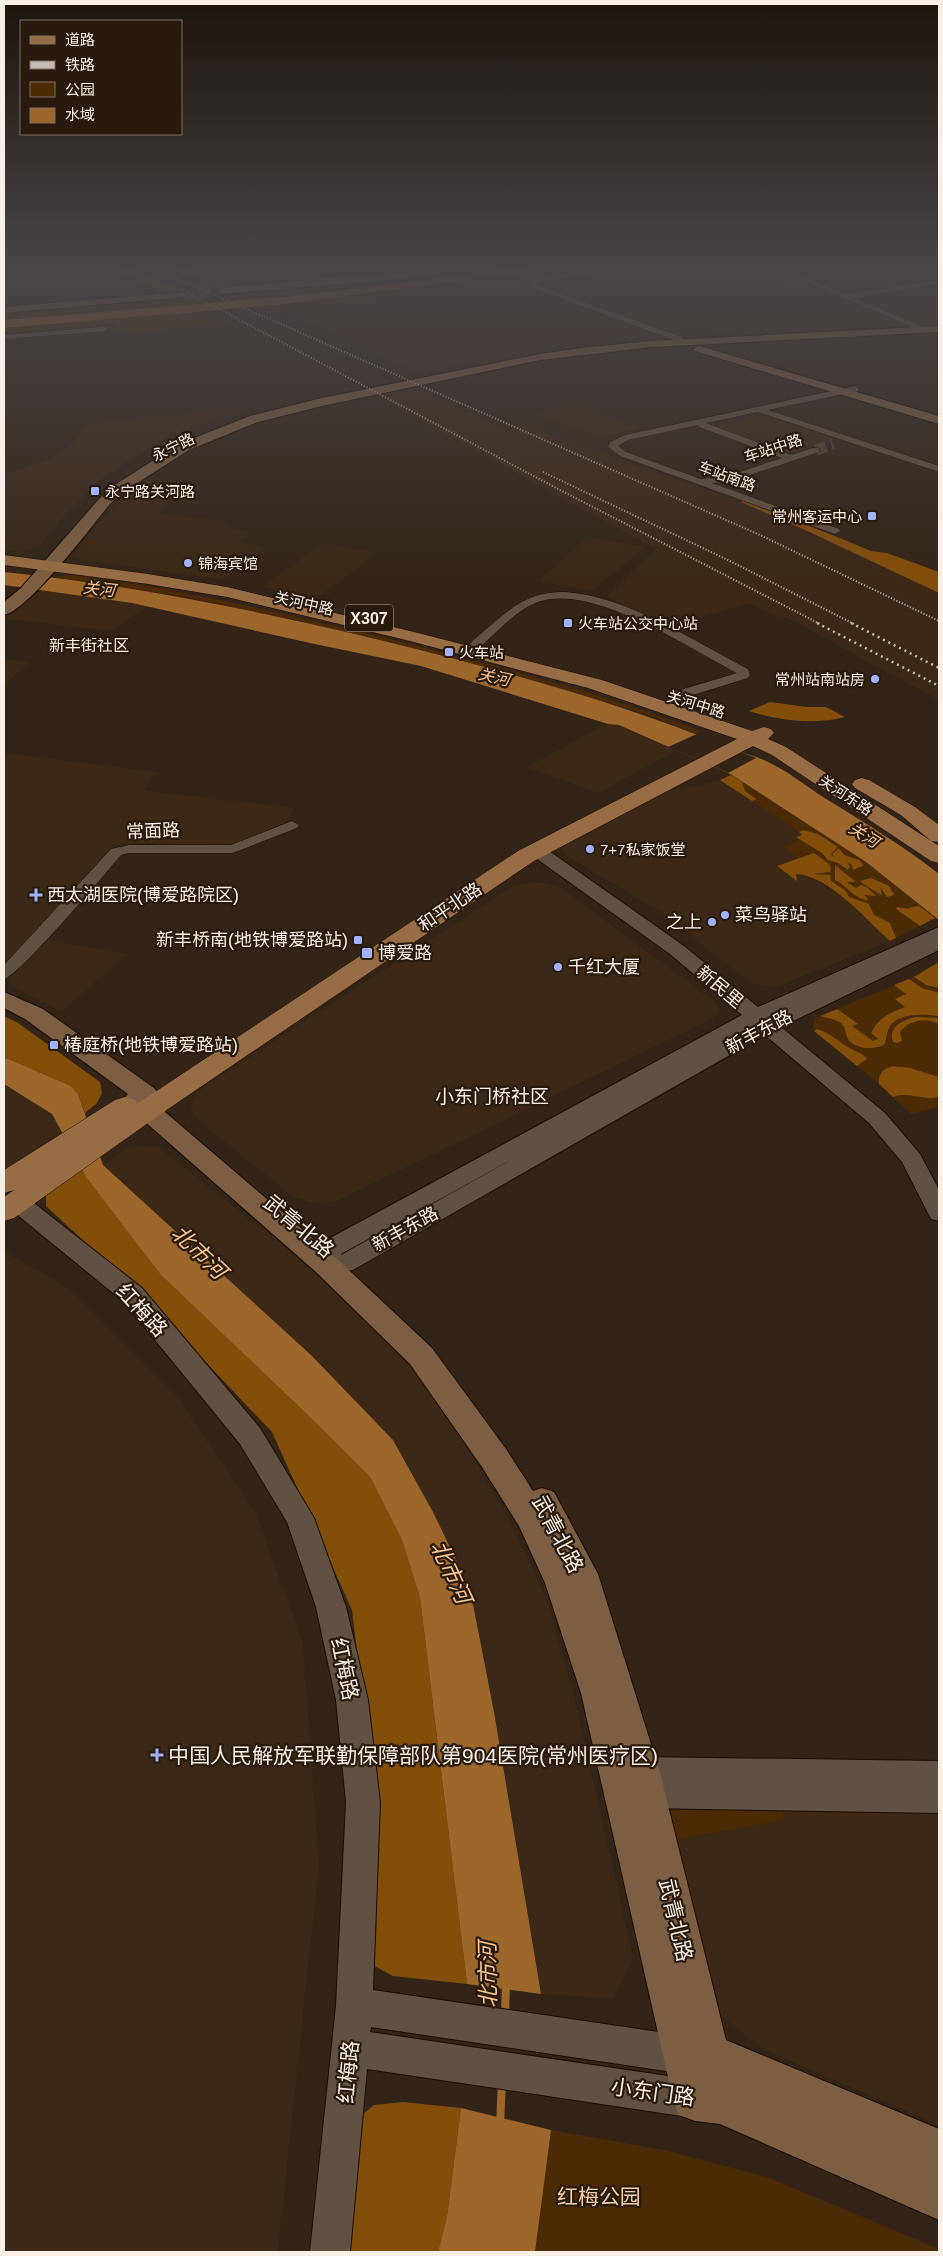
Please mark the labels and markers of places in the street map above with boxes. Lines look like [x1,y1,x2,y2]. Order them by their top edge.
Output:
place label: 永宁路关河路 [105,483,195,500]
marker: 永宁路关河路 [89,485,101,497]
place label: 常州客运中心 [772,508,862,525]
marker: 常州客运中心 [866,510,878,522]
place label: 锦海宾馆 [198,555,258,572]
marker: 锦海宾馆 [182,557,194,569]
place label: 火车站公交中心站 [578,615,698,632]
marker: 火车站公交中心站 [562,617,574,629]
place label: 火车站 [459,644,504,661]
marker: 火车站 [443,646,455,658]
place label: 常州站南站房 [775,671,865,688]
marker: 常州站南站房 [869,673,881,685]
place label: 7+7私家饭堂 [600,841,685,858]
marker: 7+7私家饭堂 [584,843,596,855]
place label: 西太湖医院(博爱路院区) [47,885,239,905]
marker: 西太湖医院(博爱路院区) [29,888,43,902]
place label: 菜鸟驿站 [735,905,807,925]
marker: 菜鸟驿站 [719,909,731,921]
place label: 之上 [666,912,702,932]
marker: 之上 [706,916,718,928]
place label: 新丰桥南(地铁博爱路站) [156,930,348,950]
marker: 新丰桥南(地铁博爱路站) [352,934,364,946]
place label: 博爱路 [378,943,432,963]
marker: 博爱路 [360,946,374,960]
place label: 千红大厦 [568,957,640,977]
marker: 千红大厦 [552,961,564,973]
place label: 椿庭桥(地铁博爱路站) [64,1035,238,1055]
marker: 椿庭桥(地铁博爱路站) [48,1039,60,1051]
place label: 中国人民解放军联勤保障部队第904医院(常州医疗区) [168,1744,658,1767]
marker: 中国人民解放军联勤保障部队第904医院(常州医疗区) [150,1748,164,1762]

